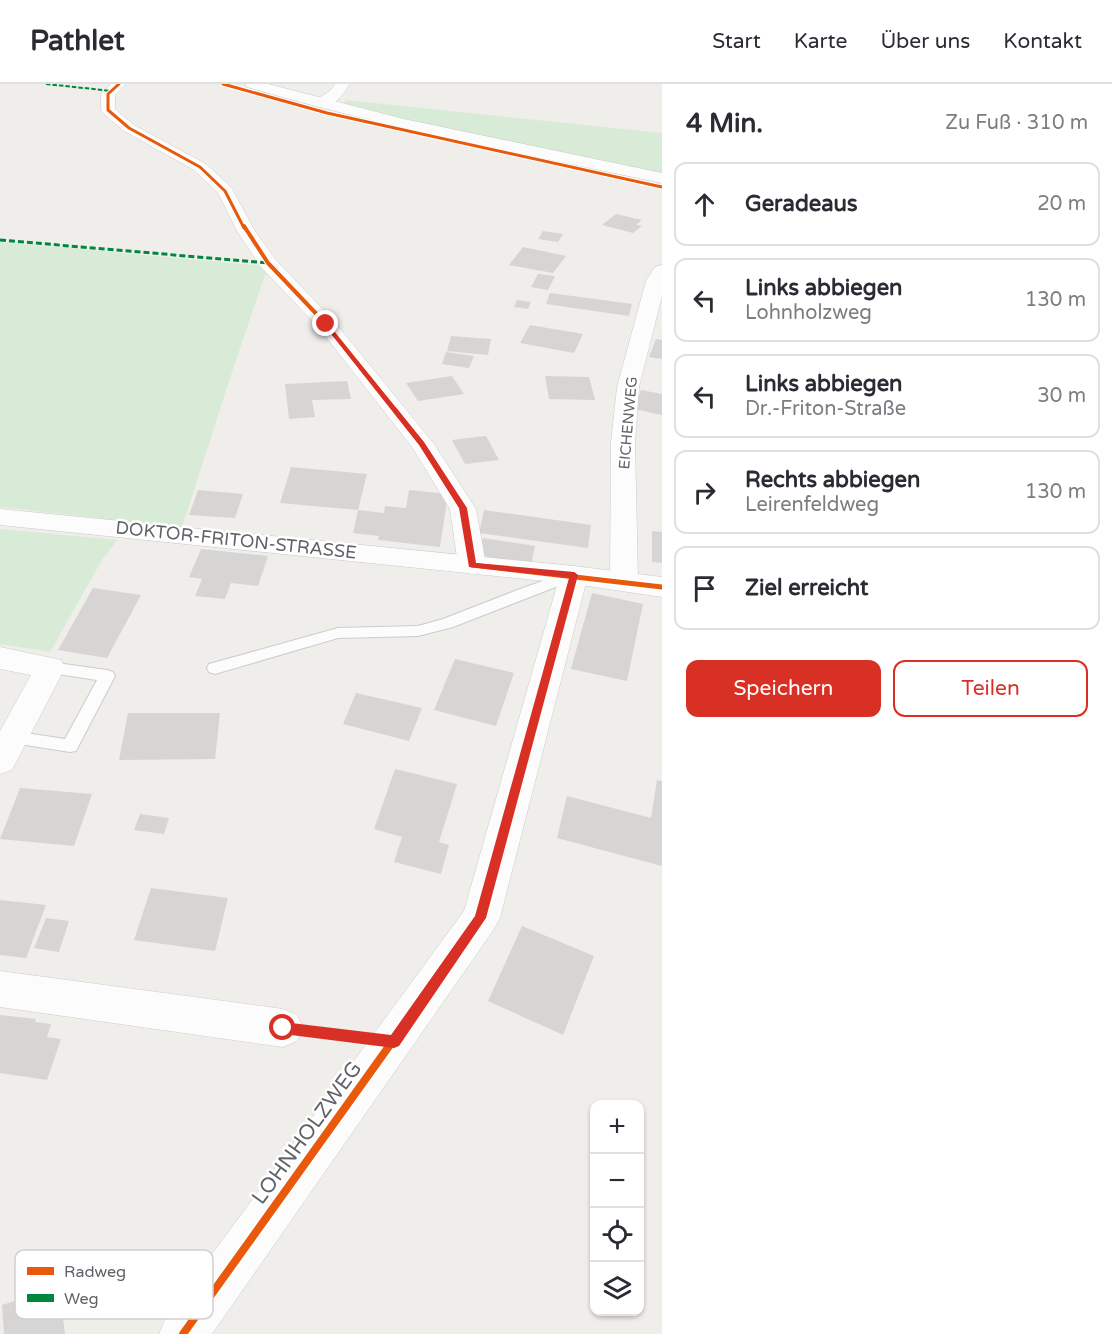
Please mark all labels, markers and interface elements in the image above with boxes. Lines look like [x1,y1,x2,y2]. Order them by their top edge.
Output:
text: Pathlet [30,24,125,58]
text: Start [712,29,761,54]
text: Karte [794,29,847,54]
text: Über uns [880,29,970,54]
text: Kontakt [1003,29,1082,54]
text: 4 Min. [686,108,763,139]
text: Zu Fuß · 310 m [945,111,1088,135]
icon: ahead [688,188,721,221]
text: Geradeaus [745,191,857,217]
text: 20 m [1037,192,1086,216]
text: Links abbiegen [745,275,903,301]
icon: left [688,284,721,317]
text: 130 m [1025,288,1086,312]
text: Lohnholzweg [745,301,872,325]
route end [312,310,338,336]
text: Links abbiegen [745,371,903,397]
street label: EICHENWEG [615,376,641,470]
icon: left [688,380,721,413]
text: 30 m [1037,384,1086,408]
text: Dr.-Friton-Straße [745,397,906,421]
text: Rechts abbiegen [745,467,920,493]
icon: right [688,476,721,509]
text: 130 m [1025,480,1086,504]
text: Leirenfeldweg [745,493,879,517]
street label: DOKTOR-FRITON-STRASSE [114,516,358,564]
icon: arrive [688,572,721,605]
text: Ziel erreicht [745,575,868,601]
button: Speichern [686,660,881,717]
button: Teilen [893,660,1088,717]
route start [269,1014,295,1040]
street label: LOHNHOLZWEG [247,1057,367,1209]
map controls [590,1100,644,1316]
button: + [590,1100,644,1154]
button: − [590,1154,644,1208]
button: locate [590,1208,644,1262]
legend [15,1250,213,1319]
text: Radweg [64,1262,126,1282]
button: layers [590,1262,644,1316]
text: Weg [64,1289,99,1309]

